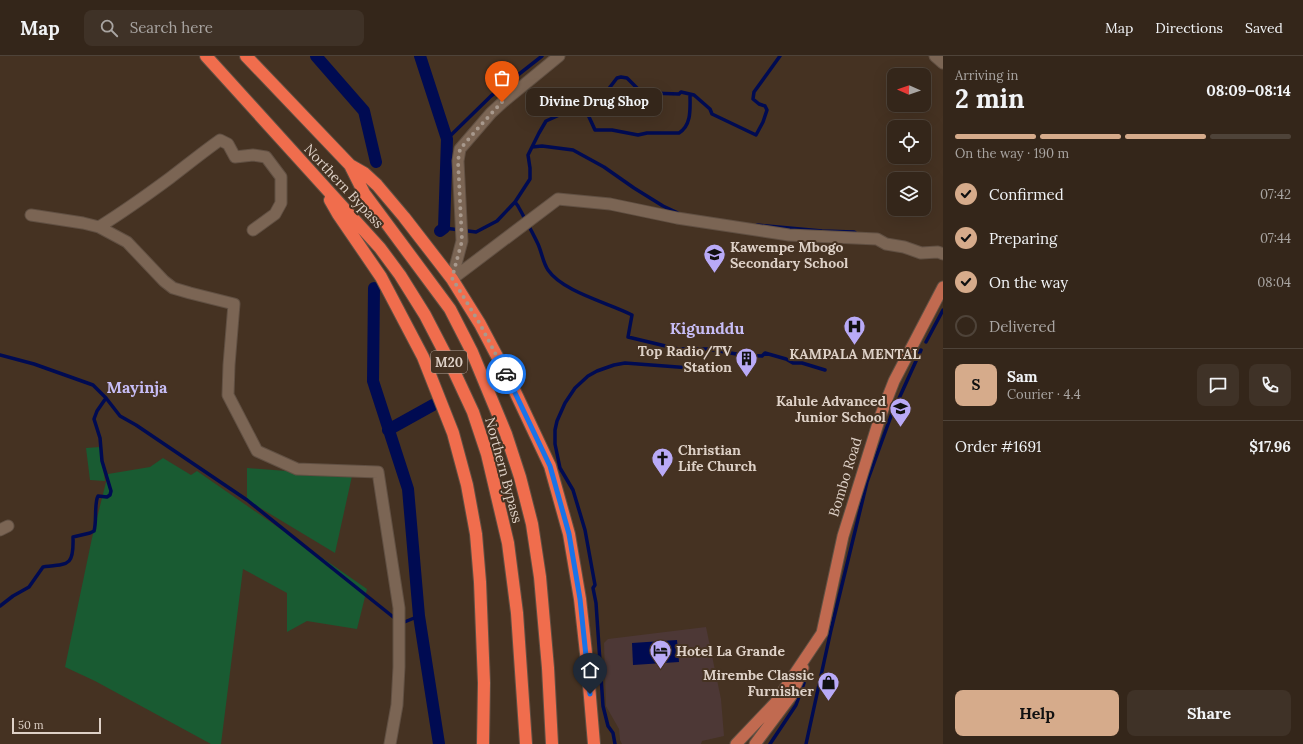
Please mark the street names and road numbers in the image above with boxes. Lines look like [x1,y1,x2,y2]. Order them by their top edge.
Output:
street label: Northern Bypass [300,140,388,232]
road number: M20 [431,351,467,373]
street label: Northern Bypass [481,415,527,525]
street label: Bombo Road [824,435,866,519]

